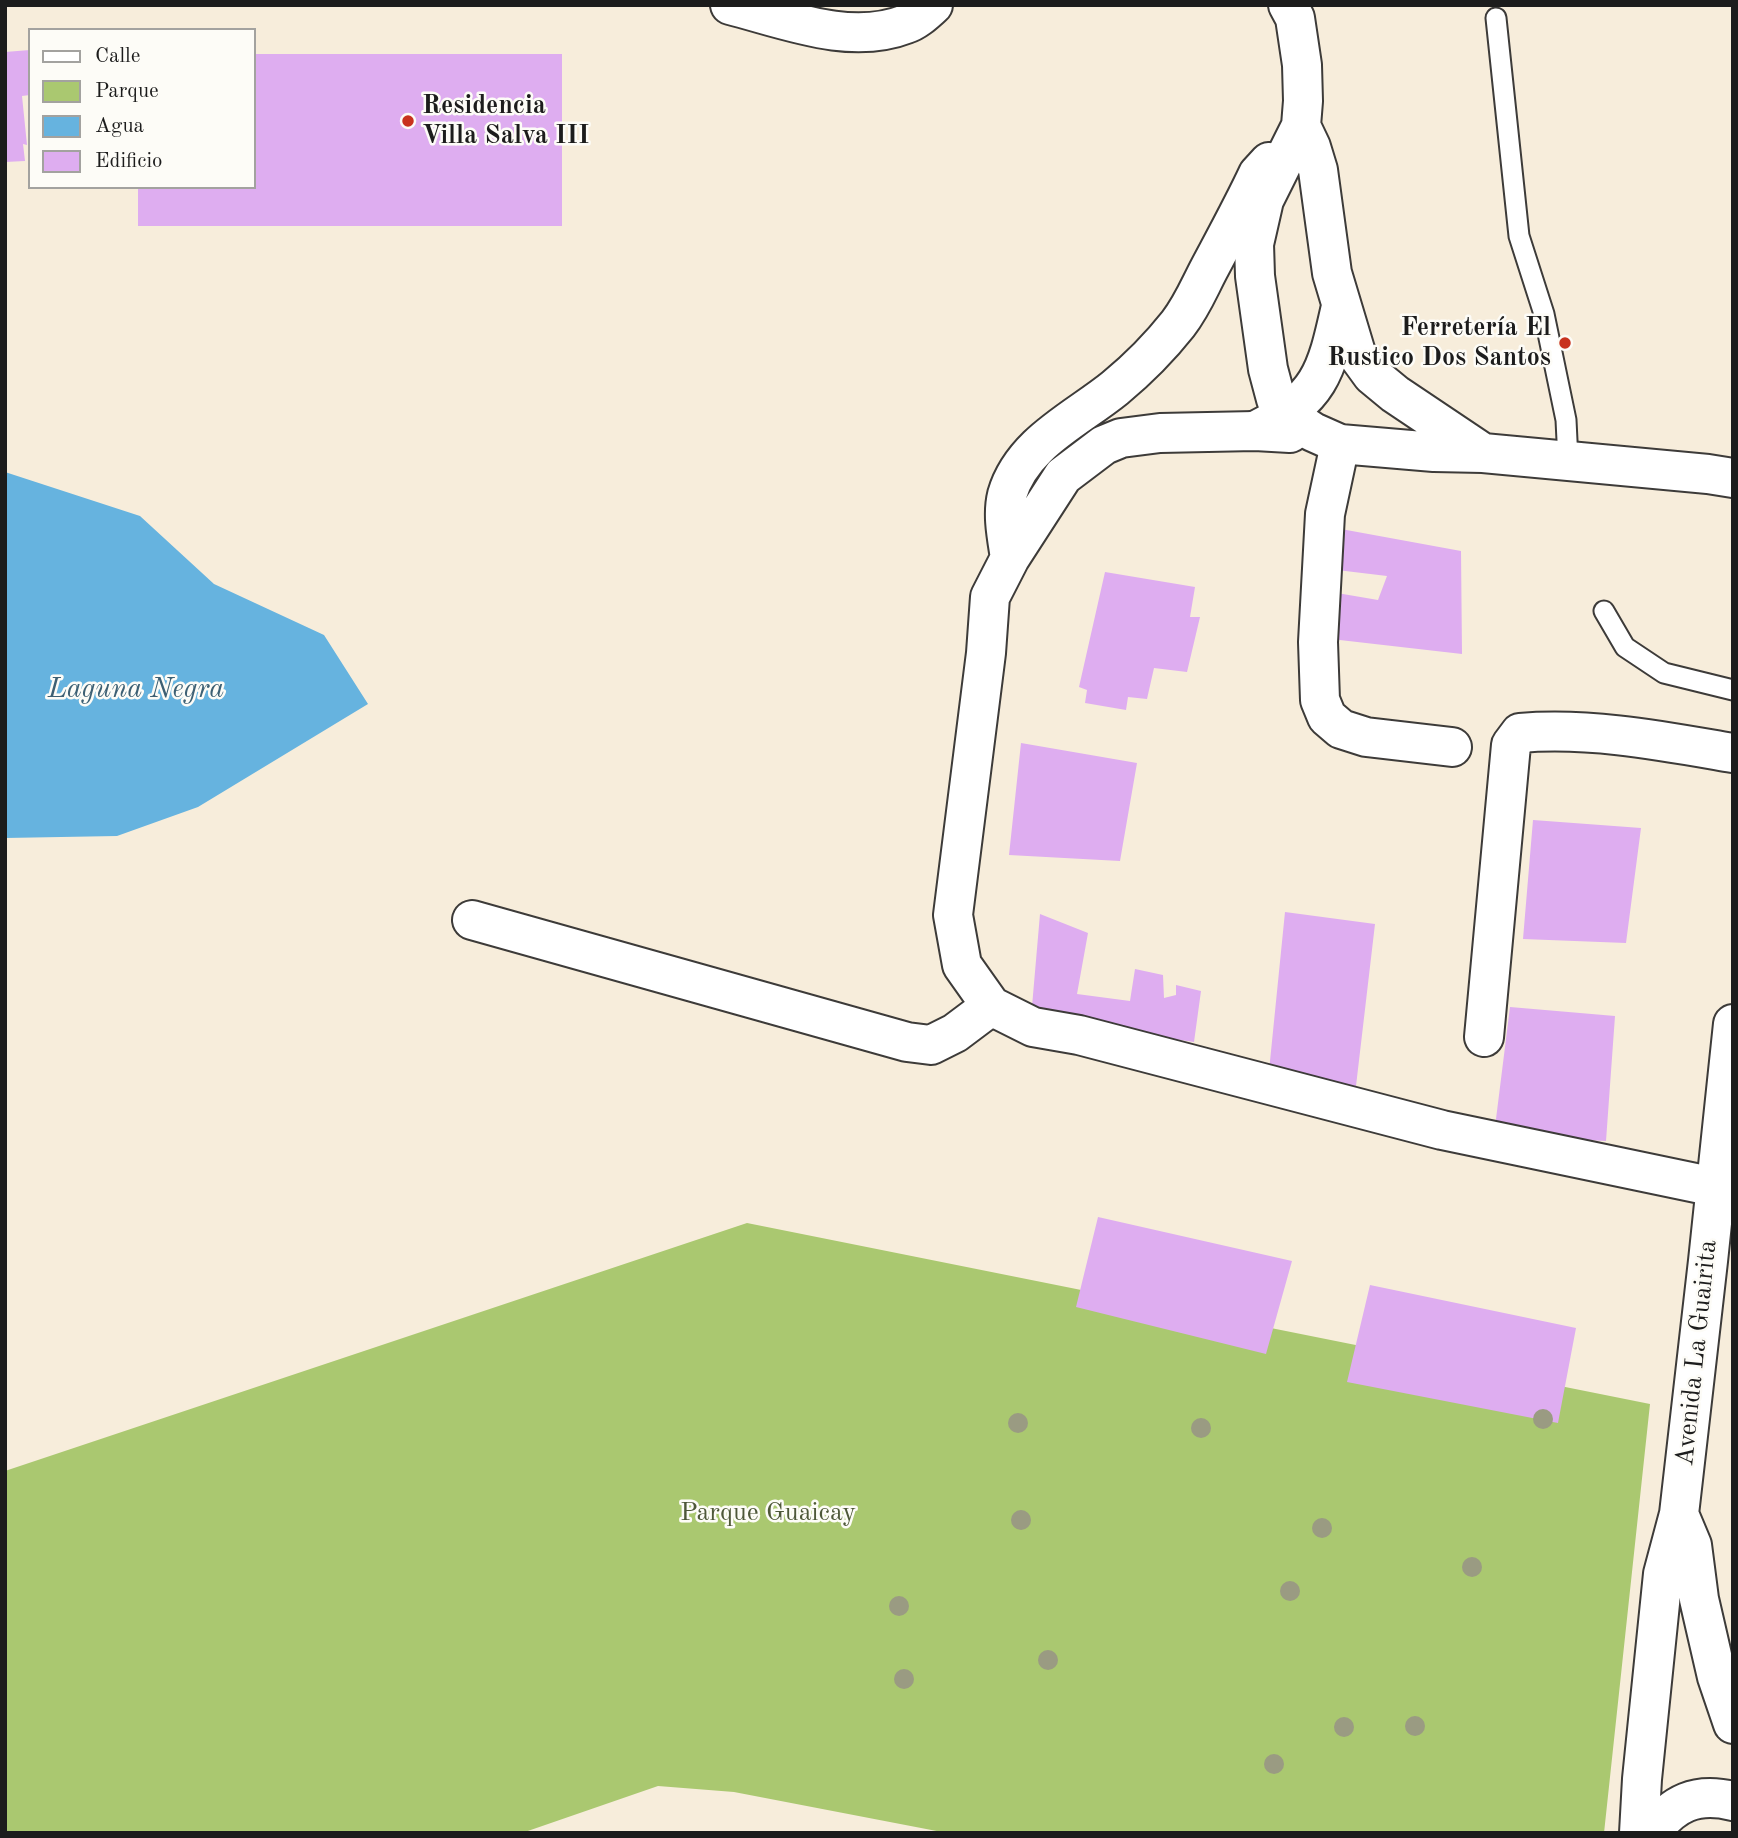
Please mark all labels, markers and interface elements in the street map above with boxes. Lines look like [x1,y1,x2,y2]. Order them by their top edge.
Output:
legend [28,28,256,189]
text: Calle [95,46,140,67]
text: Parque [95,81,159,102]
place label: Residencia Villa Salva III [422,90,589,152]
marker: Residencia Villa Salva III [400,113,416,129]
text: Agua [95,116,144,137]
text: Edificio [95,151,163,172]
place label: Ferretería El Rustico Dos Santos [1327,312,1551,374]
marker: Ferretería El Rustico Dos Santos [1557,335,1573,351]
water label: Laguna Negra [48,673,224,707]
street label: Avenida La Guairita [1670,1238,1724,1468]
park label: Parque Guaicay [680,1497,856,1529]

